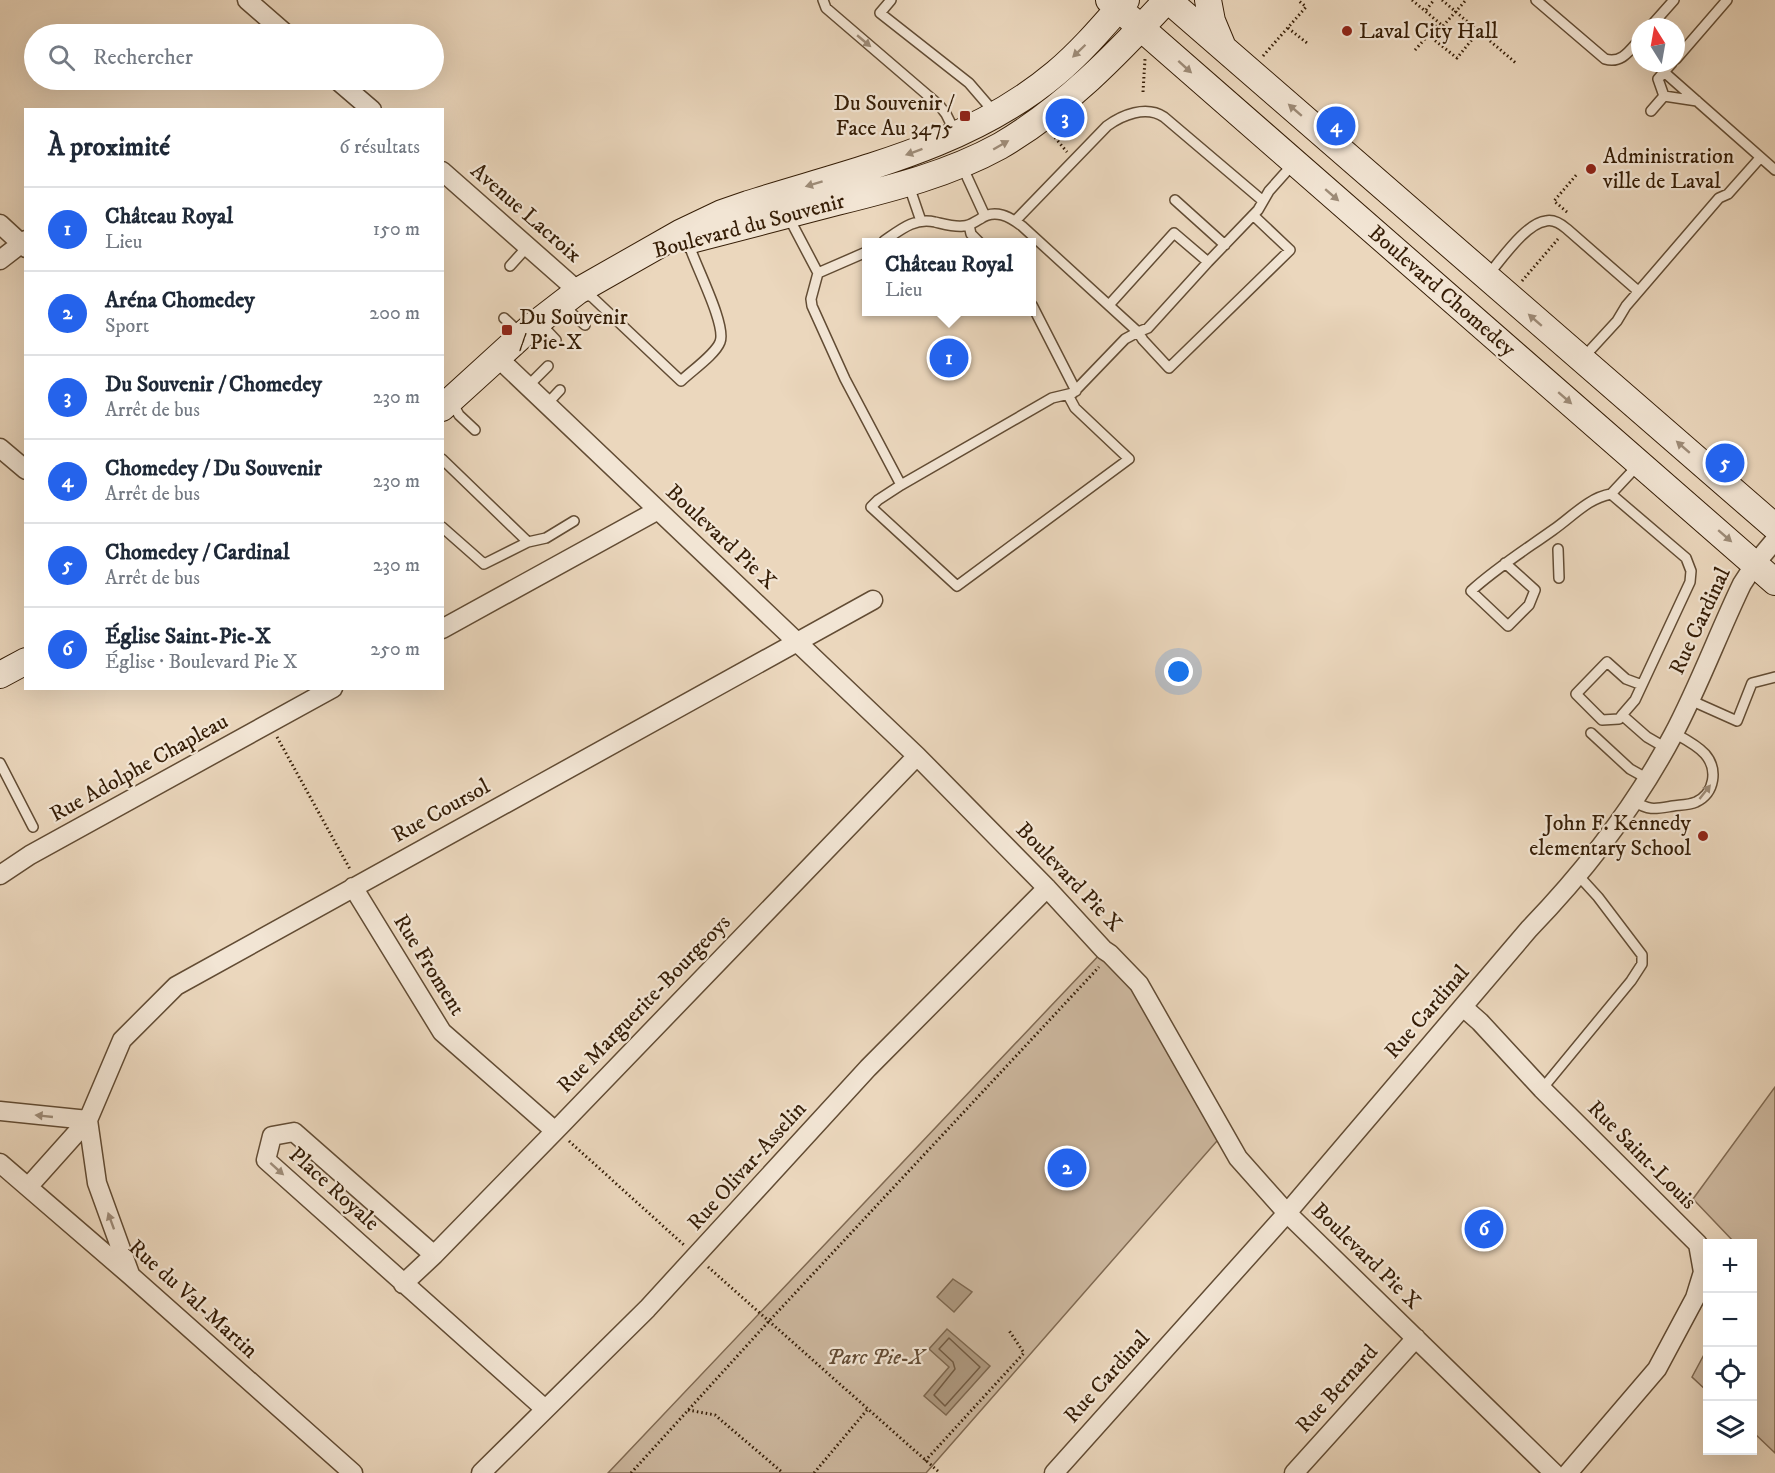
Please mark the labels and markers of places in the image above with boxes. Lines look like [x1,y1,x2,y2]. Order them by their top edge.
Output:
place label: Laval City Hall [1359,18,1498,45]
marker: Laval City Hall [1340,24,1354,38]
place label: Du Souvenir / Face Au 3475 [834,90,955,142]
pin: 3 [1046,96,1084,140]
pin: 4 [1316,104,1356,148]
marker: Du Souvenir / Face Au 3475 [958,109,972,123]
place label: Administration ville de Laval [1602,143,1735,195]
marker: Administration ville de Laval [1584,162,1598,176]
place label: Du Souvenir / Pie-X [519,304,628,356]
marker: Du Souvenir / Pie-X [500,323,514,337]
pin: 1 [930,336,968,380]
pin: 5 [1706,440,1744,486]
place label: John F. Kennedy elementary School [1529,810,1692,862]
marker: John F. Kennedy elementary School [1696,829,1710,843]
pin: 2 [1048,1146,1086,1190]
pin: 6 [1464,1206,1504,1252]

